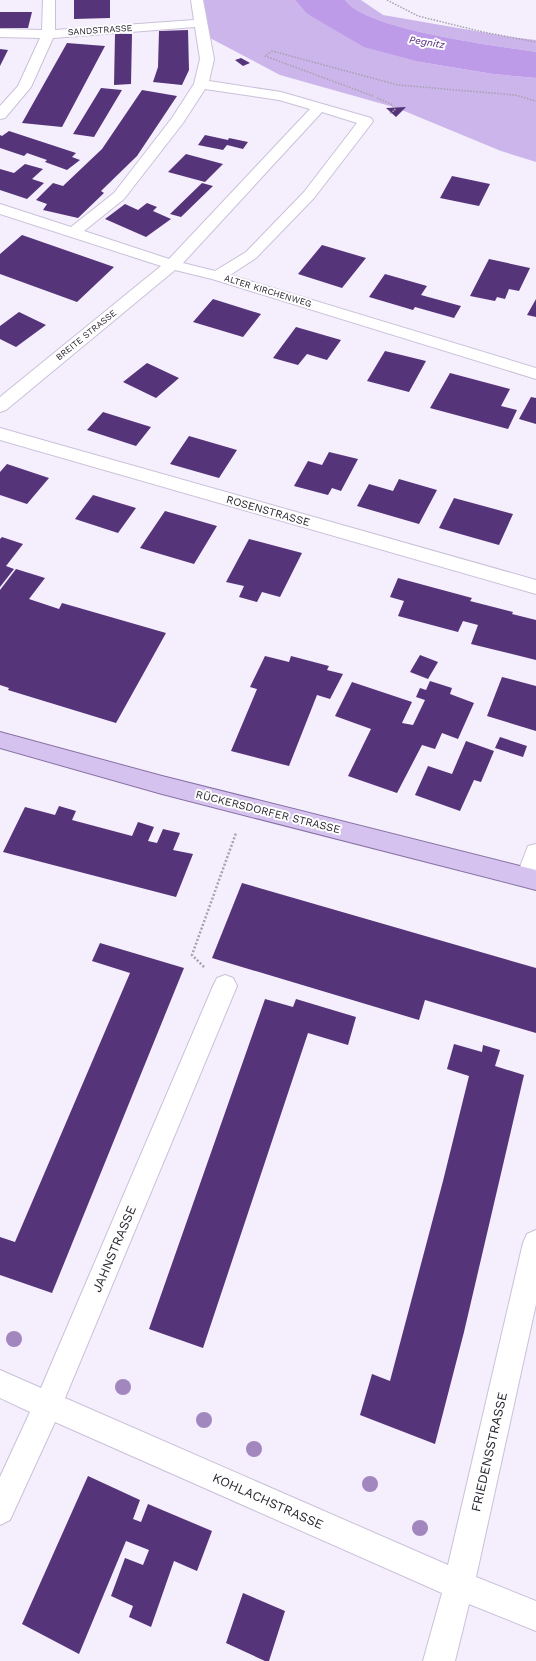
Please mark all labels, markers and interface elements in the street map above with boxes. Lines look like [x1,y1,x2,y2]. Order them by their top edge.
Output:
street label: SANDSTRASSE [67,23,133,37]
water label: Pegnitz [409,34,446,50]
street label: ALTER KIRCHENWEG [223,273,313,309]
street label: BREITE STRASSE [54,307,118,362]
street label: ROSENSTRASSE [225,493,311,529]
street label: RÜCKERSDORFER STRASSE [194,787,342,836]
street label: JAHNSTRASSE [89,1203,139,1295]
street label: FRIEDENSSTRASSE [468,1391,510,1513]
street label: KOHLACHSTRASSE [210,1470,326,1532]

